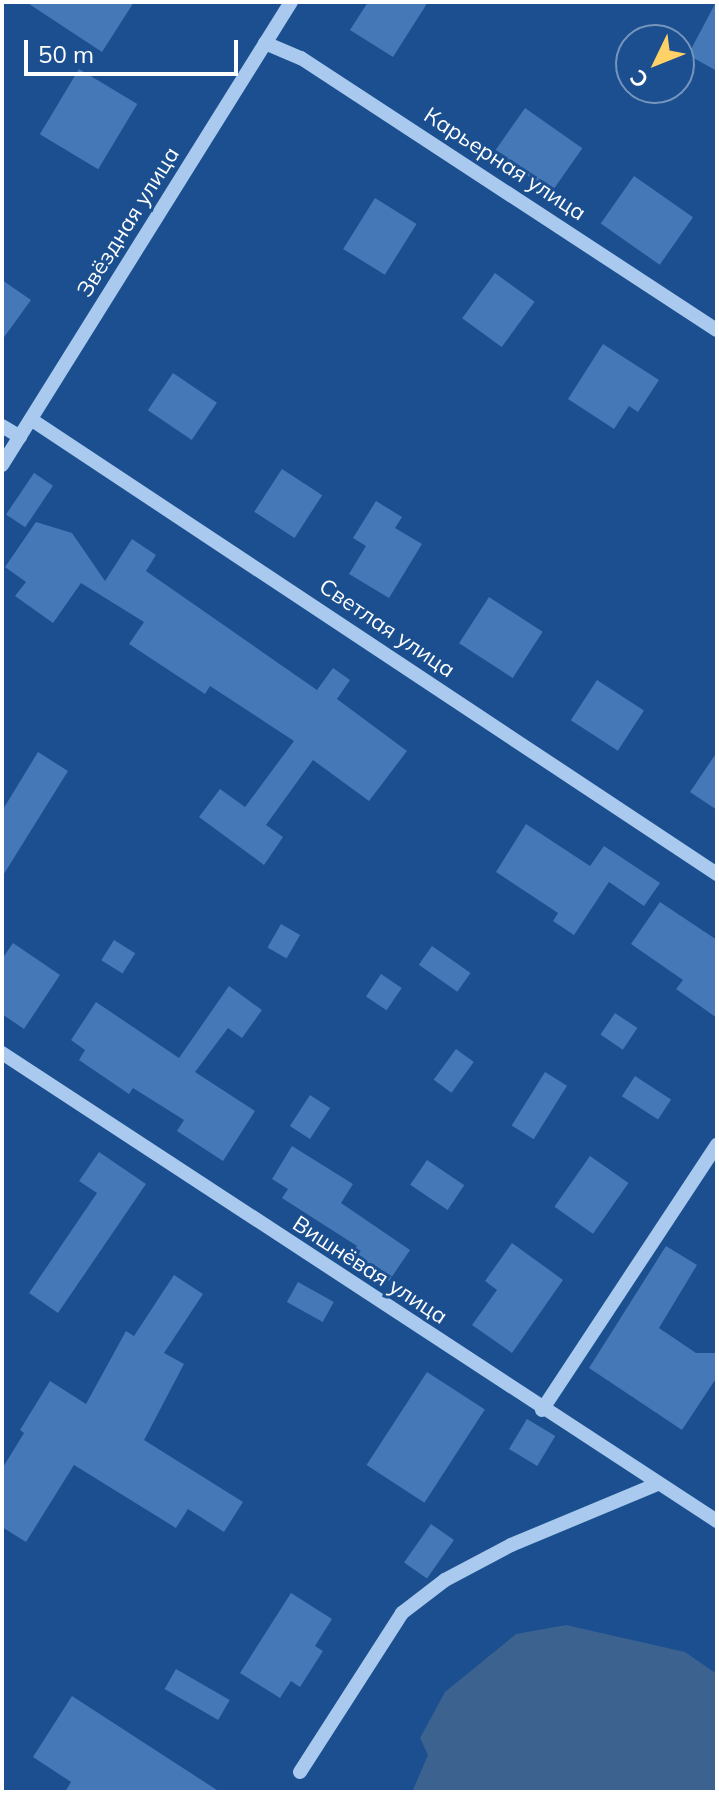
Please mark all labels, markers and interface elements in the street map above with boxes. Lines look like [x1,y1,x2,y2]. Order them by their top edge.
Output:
scale bar [28,24,242,74]
north arrow [615,24,695,104]
text: 50 m [38,39,94,69]
text: С [624,64,654,94]
street label: Карьерная улица [419,102,591,226]
street label: Звёздная улица [71,142,185,302]
street label: Светлая улица [314,573,460,683]
street label: Вишнёвая улица [288,1210,452,1330]

